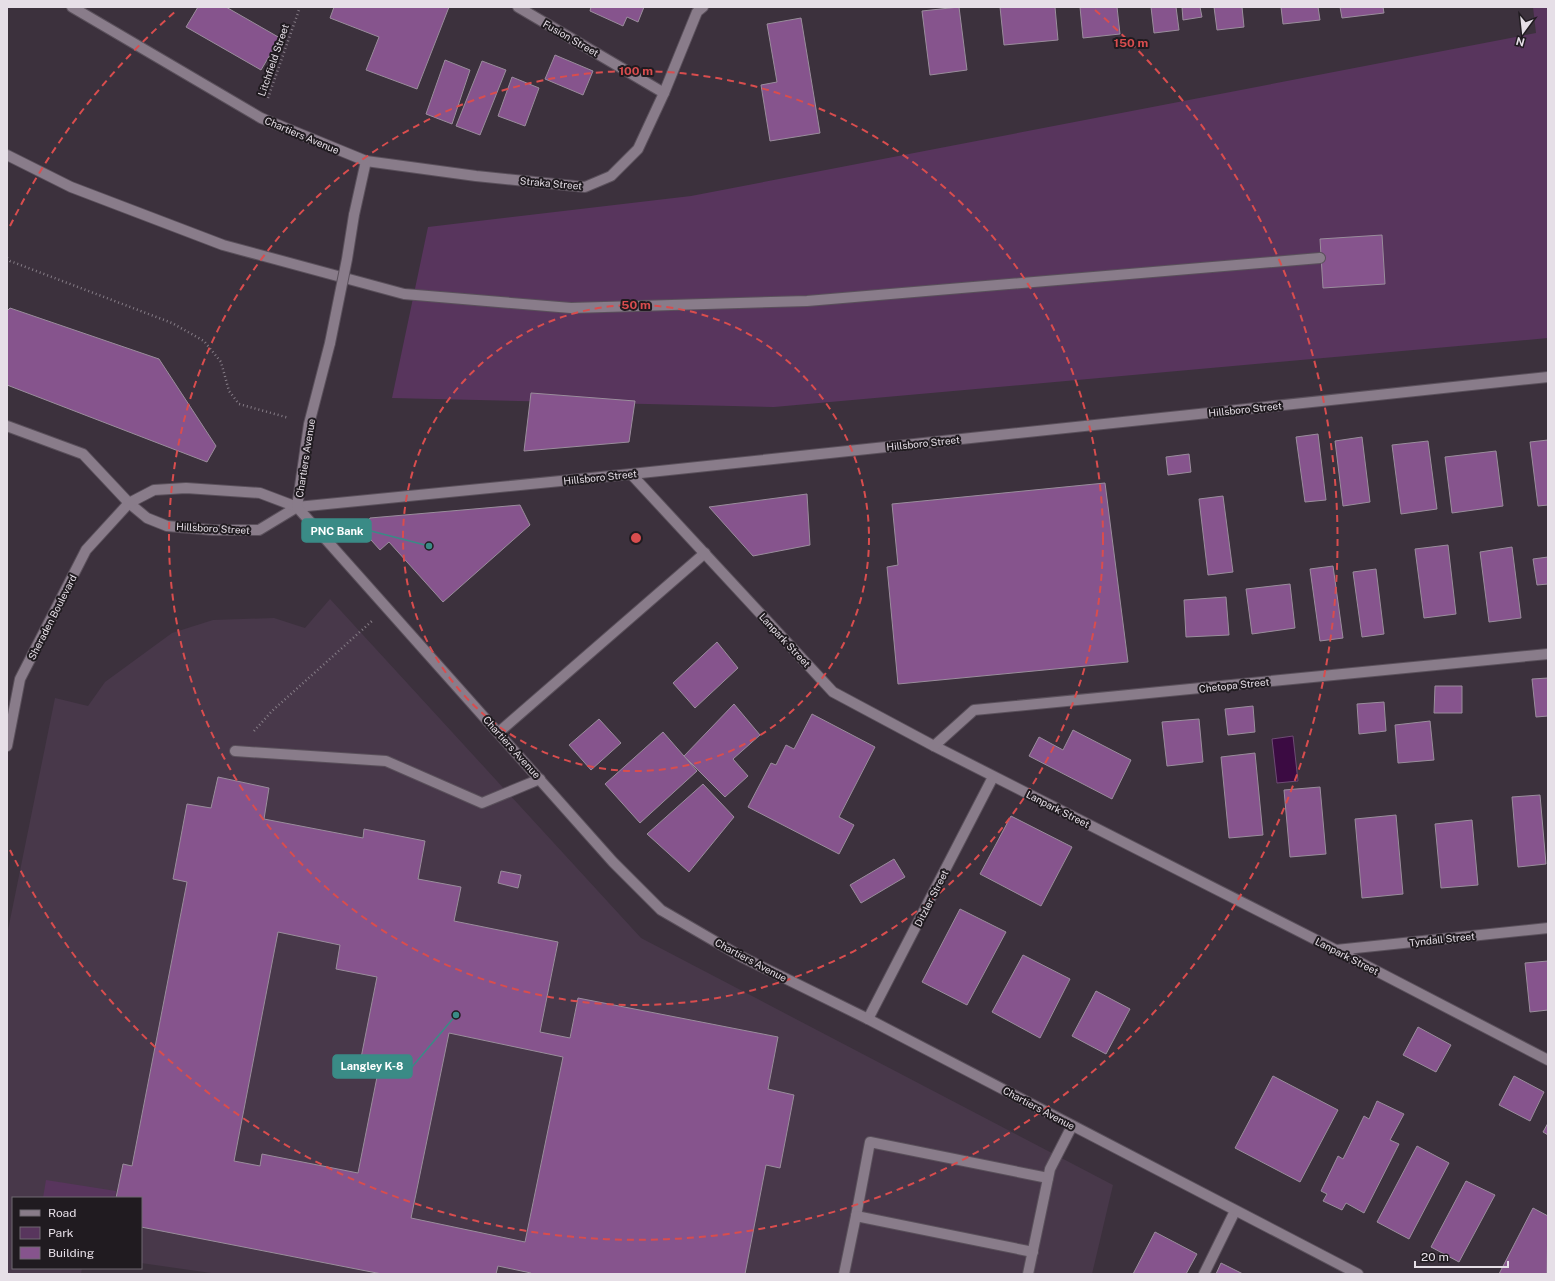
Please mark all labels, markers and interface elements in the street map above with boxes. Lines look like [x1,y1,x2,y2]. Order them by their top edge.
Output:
north arrow [1503,12,1543,52]
street label: Fusion Street [541,17,601,59]
street label: Litchfield Street [255,22,291,98]
text: N [1515,35,1526,49]
text: 150 m [1114,36,1148,50]
text: 100 m [619,64,653,78]
street label: Chartiers Avenue [263,114,341,156]
street label: Straka Street [519,174,583,192]
text: 50 m [621,298,651,312]
street label: Hillsboro Street [1208,399,1282,419]
street label: Chartiers Avenue [293,417,317,498]
street label: Hillsboro Street [886,433,960,453]
street label: Hillsboro Street [563,467,637,487]
callout: PNC Bank [302,519,371,542]
street label: Hillsboro Street [176,520,250,536]
text: PNC Bank [311,525,364,537]
centre of rings [629,531,643,545]
street label: Sheraden Boulevard [25,572,79,662]
street label: Lanpark Street [757,610,813,670]
street label: Chetopa Street [1198,675,1270,695]
street label: Chartiers Avenue [481,713,543,781]
street label: Lanpark Street [1024,788,1092,830]
street label: Ditzler Street [912,868,950,928]
street label: Tyndall Street [1409,930,1475,948]
street label: Lanpark Street [1313,935,1381,977]
street label: Chartiers Avenue [713,936,789,984]
callout: Langley K-8 [333,1055,412,1078]
text: Langley K-8 [341,1060,403,1072]
street label: Chartiers Avenue [1001,1084,1077,1132]
legend [12,1197,142,1269]
text: Road [48,1206,76,1220]
text: Park [48,1226,74,1240]
scale bar [1415,1243,1508,1269]
text: Building [48,1246,94,1260]
text: 20 m [1421,1250,1449,1264]

